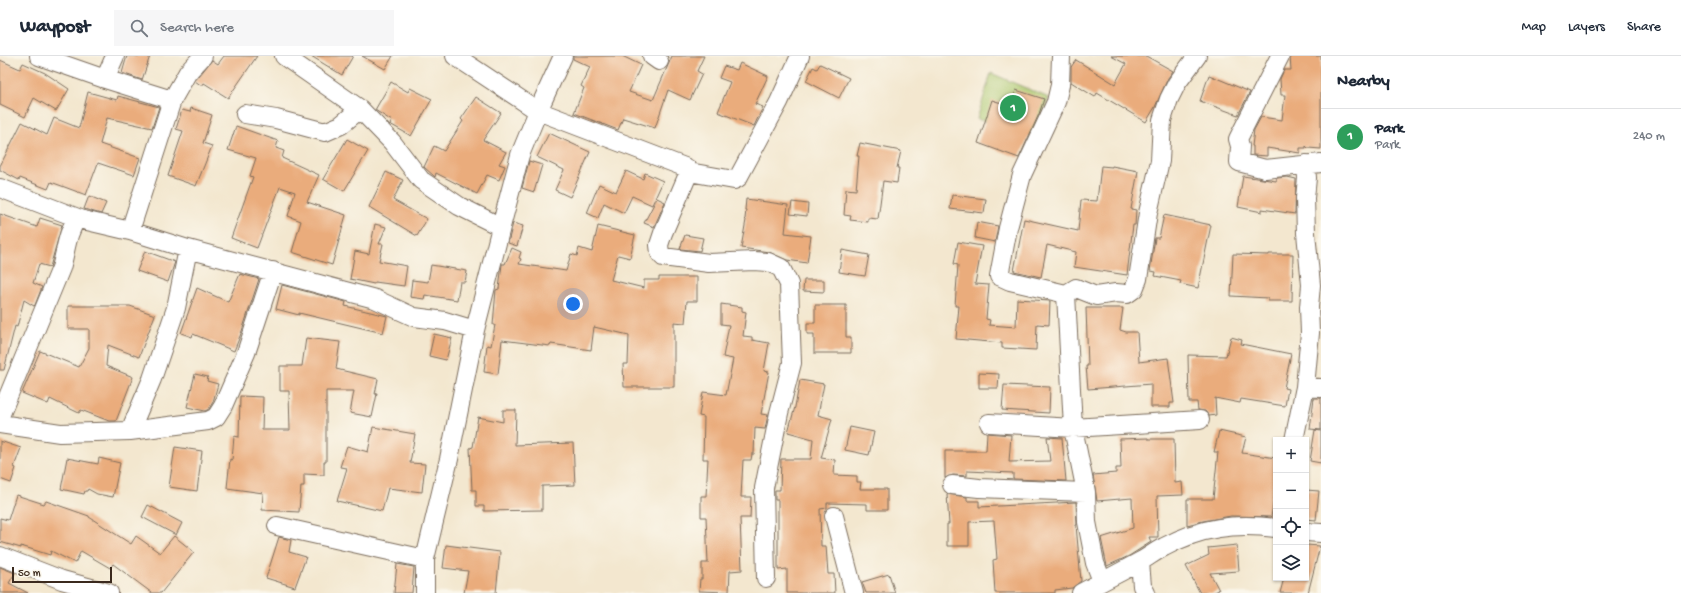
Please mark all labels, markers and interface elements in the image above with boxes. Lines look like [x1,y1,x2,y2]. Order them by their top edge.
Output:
search box [114,10,394,46]
text: Waypost [20,16,90,39]
icon: search [128,17,150,39]
text: Search here [160,19,234,37]
text: Map [1522,19,1546,36]
text: Layers [1568,19,1605,36]
text: Share [1627,19,1661,36]
text: Nearby [1337,72,1390,92]
pin: 1 [1000,93,1026,123]
text: Park [1375,120,1404,138]
text: 1 [1347,129,1353,144]
text: 240 m [1633,129,1665,144]
text: Park [1375,138,1400,153]
your location [563,294,583,314]
map controls [1273,437,1309,581]
button: + [1273,437,1309,473]
button: − [1273,473,1309,509]
button: locate [1273,509,1309,545]
button: layers [1273,545,1309,581]
scale bar [12,565,112,584]
text: 50 m [18,568,40,580]

